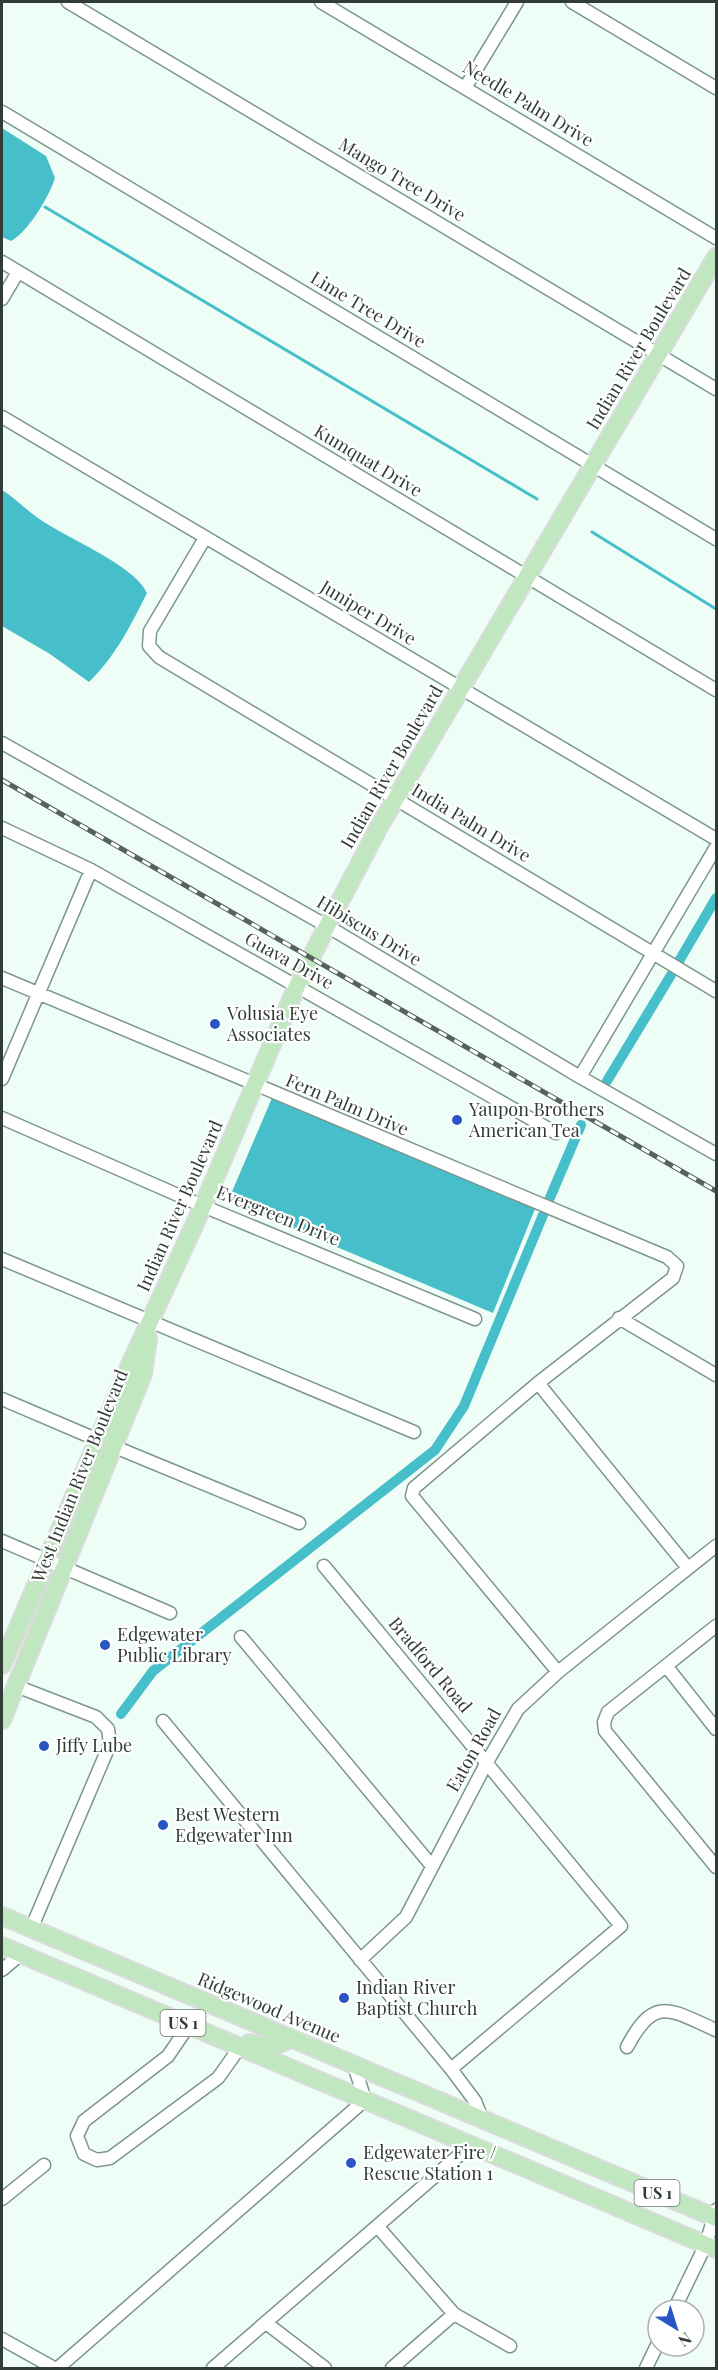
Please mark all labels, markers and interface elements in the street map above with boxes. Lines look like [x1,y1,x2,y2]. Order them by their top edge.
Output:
street label: Needle Palm Drive [459,55,598,152]
street label: Mango Tree Drive [335,132,470,226]
street label: Indian River Boulevard [580,263,696,434]
street label: Lime Tree Drive [306,265,431,353]
street label: Kumquat Drive [310,418,427,502]
street label: Juniper Drive [315,574,421,650]
street label: Indian River Boulevard [335,680,448,853]
street label: India Palm Drive [408,777,535,867]
street label: Hibiscus Drive [313,889,426,971]
street label: Guava Drive [241,926,338,994]
place label: Volusia Eye Associates [226,1001,318,1046]
marker: Volusia Eye Associates [208,1017,222,1031]
street label: Fern Palm Drive [282,1067,412,1141]
place label: Yaupon Brothers American Tea [468,1097,604,1142]
marker: Yaupon Brothers American Tea [450,1113,464,1127]
street label: Indian River Boulevard [131,1116,228,1295]
street label: Evergreen Drive [213,1179,344,1251]
street label: West Indian River Boulevard [25,1365,133,1587]
street label: Bradford Road [384,1612,478,1718]
place label: Edgewater Public Library [117,1622,232,1667]
marker: Edgewater Public Library [98,1638,112,1652]
street label: Eaton Road [440,1703,506,1796]
place label: Jiffy Lube [55,1733,132,1757]
marker: Jiffy Lube [37,1739,51,1753]
place label: Best Western Edgewater Inn [175,1802,293,1847]
marker: Best Western Edgewater Inn [156,1818,170,1832]
street label: Ridgewood Avenue [194,1966,344,2048]
place label: Indian River Baptist Church [356,1975,478,2020]
marker: Indian River Baptist Church [337,1991,351,2005]
road number: US 1 [160,2010,206,2036]
place label: Edgewater Fire / Rescue Station 1 [363,2140,497,2185]
marker: Edgewater Fire / Rescue Station 1 [344,2156,358,2170]
road number: US 1 [634,2180,680,2206]
north arrow [646,2298,706,2358]
text: N [674,2328,697,2352]

